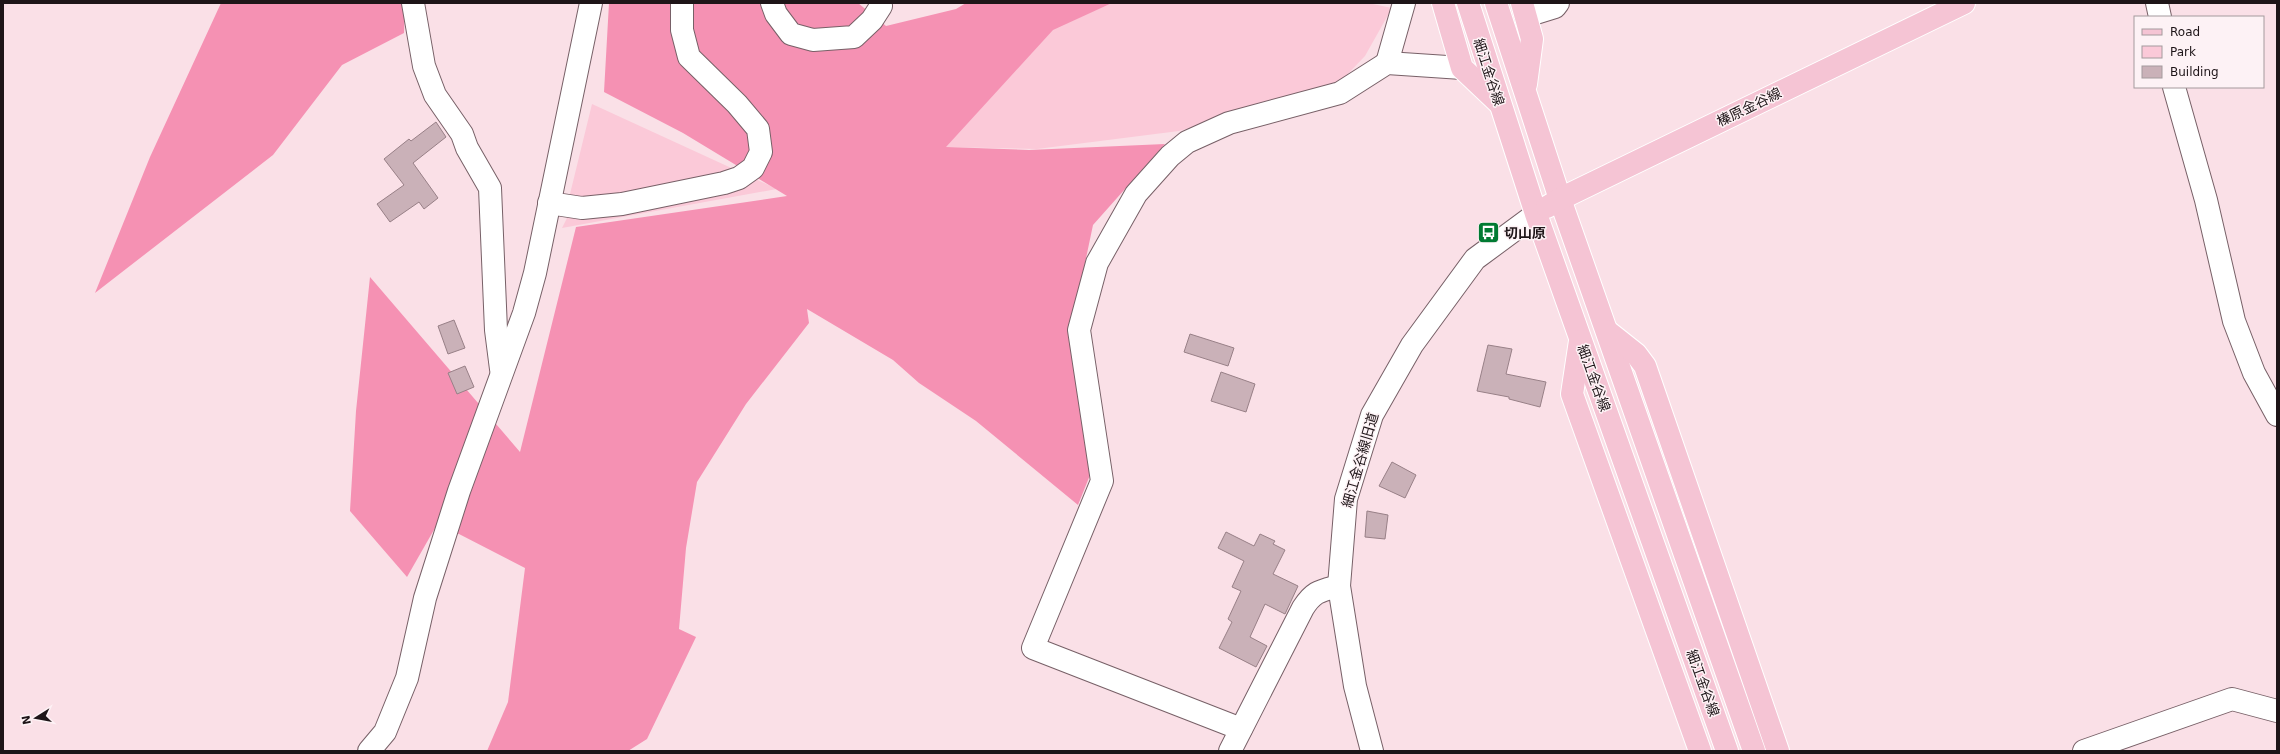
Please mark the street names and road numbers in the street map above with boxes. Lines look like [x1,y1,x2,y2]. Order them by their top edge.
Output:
street label: 細江金谷線 [1471,36,1507,108]
street label: 榛原金谷線 [1714,84,1784,130]
street label: 細江金谷線 [1575,342,1613,414]
street label: 細江金谷線旧道 [1339,411,1381,509]
street label: 細江金谷線 [1684,647,1722,719]

